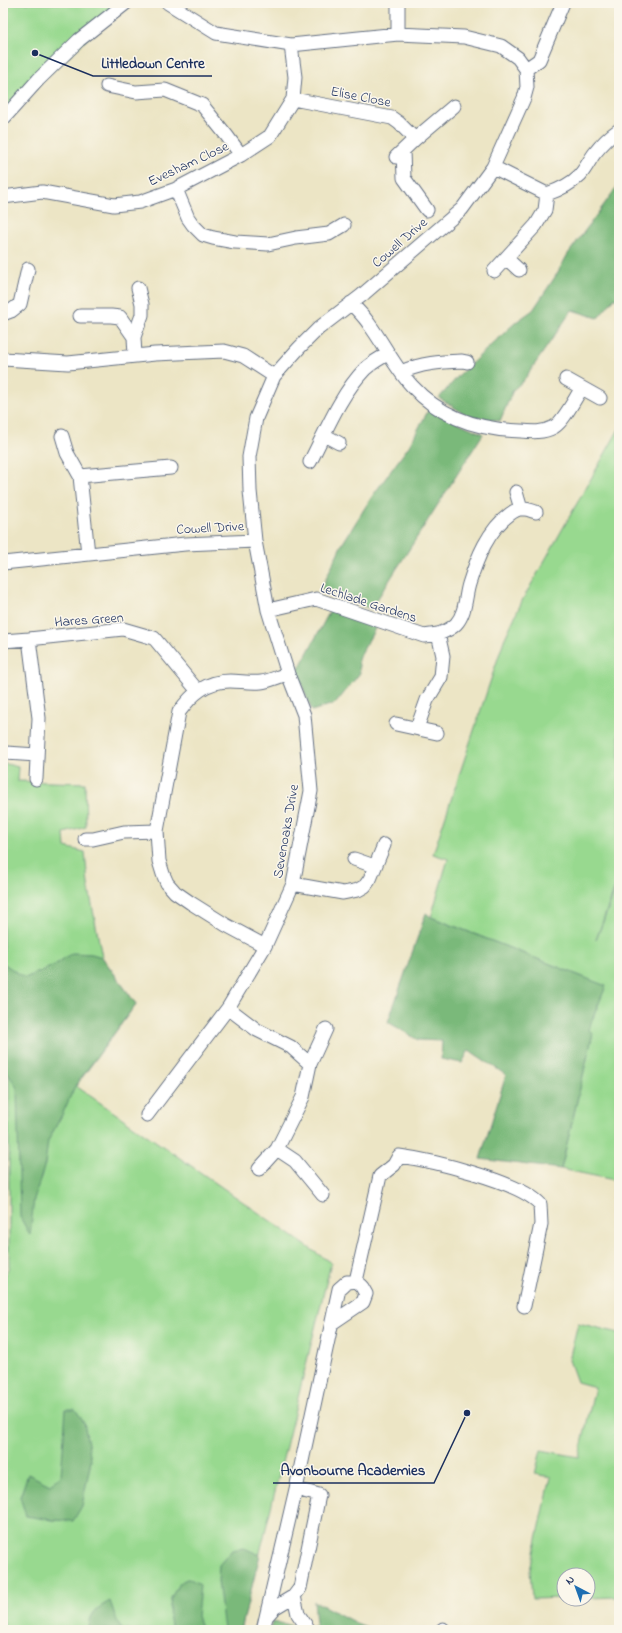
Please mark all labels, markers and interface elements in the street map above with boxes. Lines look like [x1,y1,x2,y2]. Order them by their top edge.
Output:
callout: Littledown Centre [93,49,212,76]
text: Littledown Centre [101,53,206,75]
street label: Elise Close [329,81,393,114]
street label: Evesham Close [145,136,233,192]
street label: Cowell Drive [367,212,433,273]
street label: Cowell Drive [176,516,245,541]
street label: Lechlade Gardens [317,578,420,629]
street label: Hares Green [54,608,125,633]
street label: Sevenoaks Drive [268,782,305,880]
callout: Avonbourne Academies [273,1456,434,1483]
text: Avonbourne Academies [281,1460,426,1482]
north arrow [556,1567,596,1607]
text: N [562,1572,578,1589]

